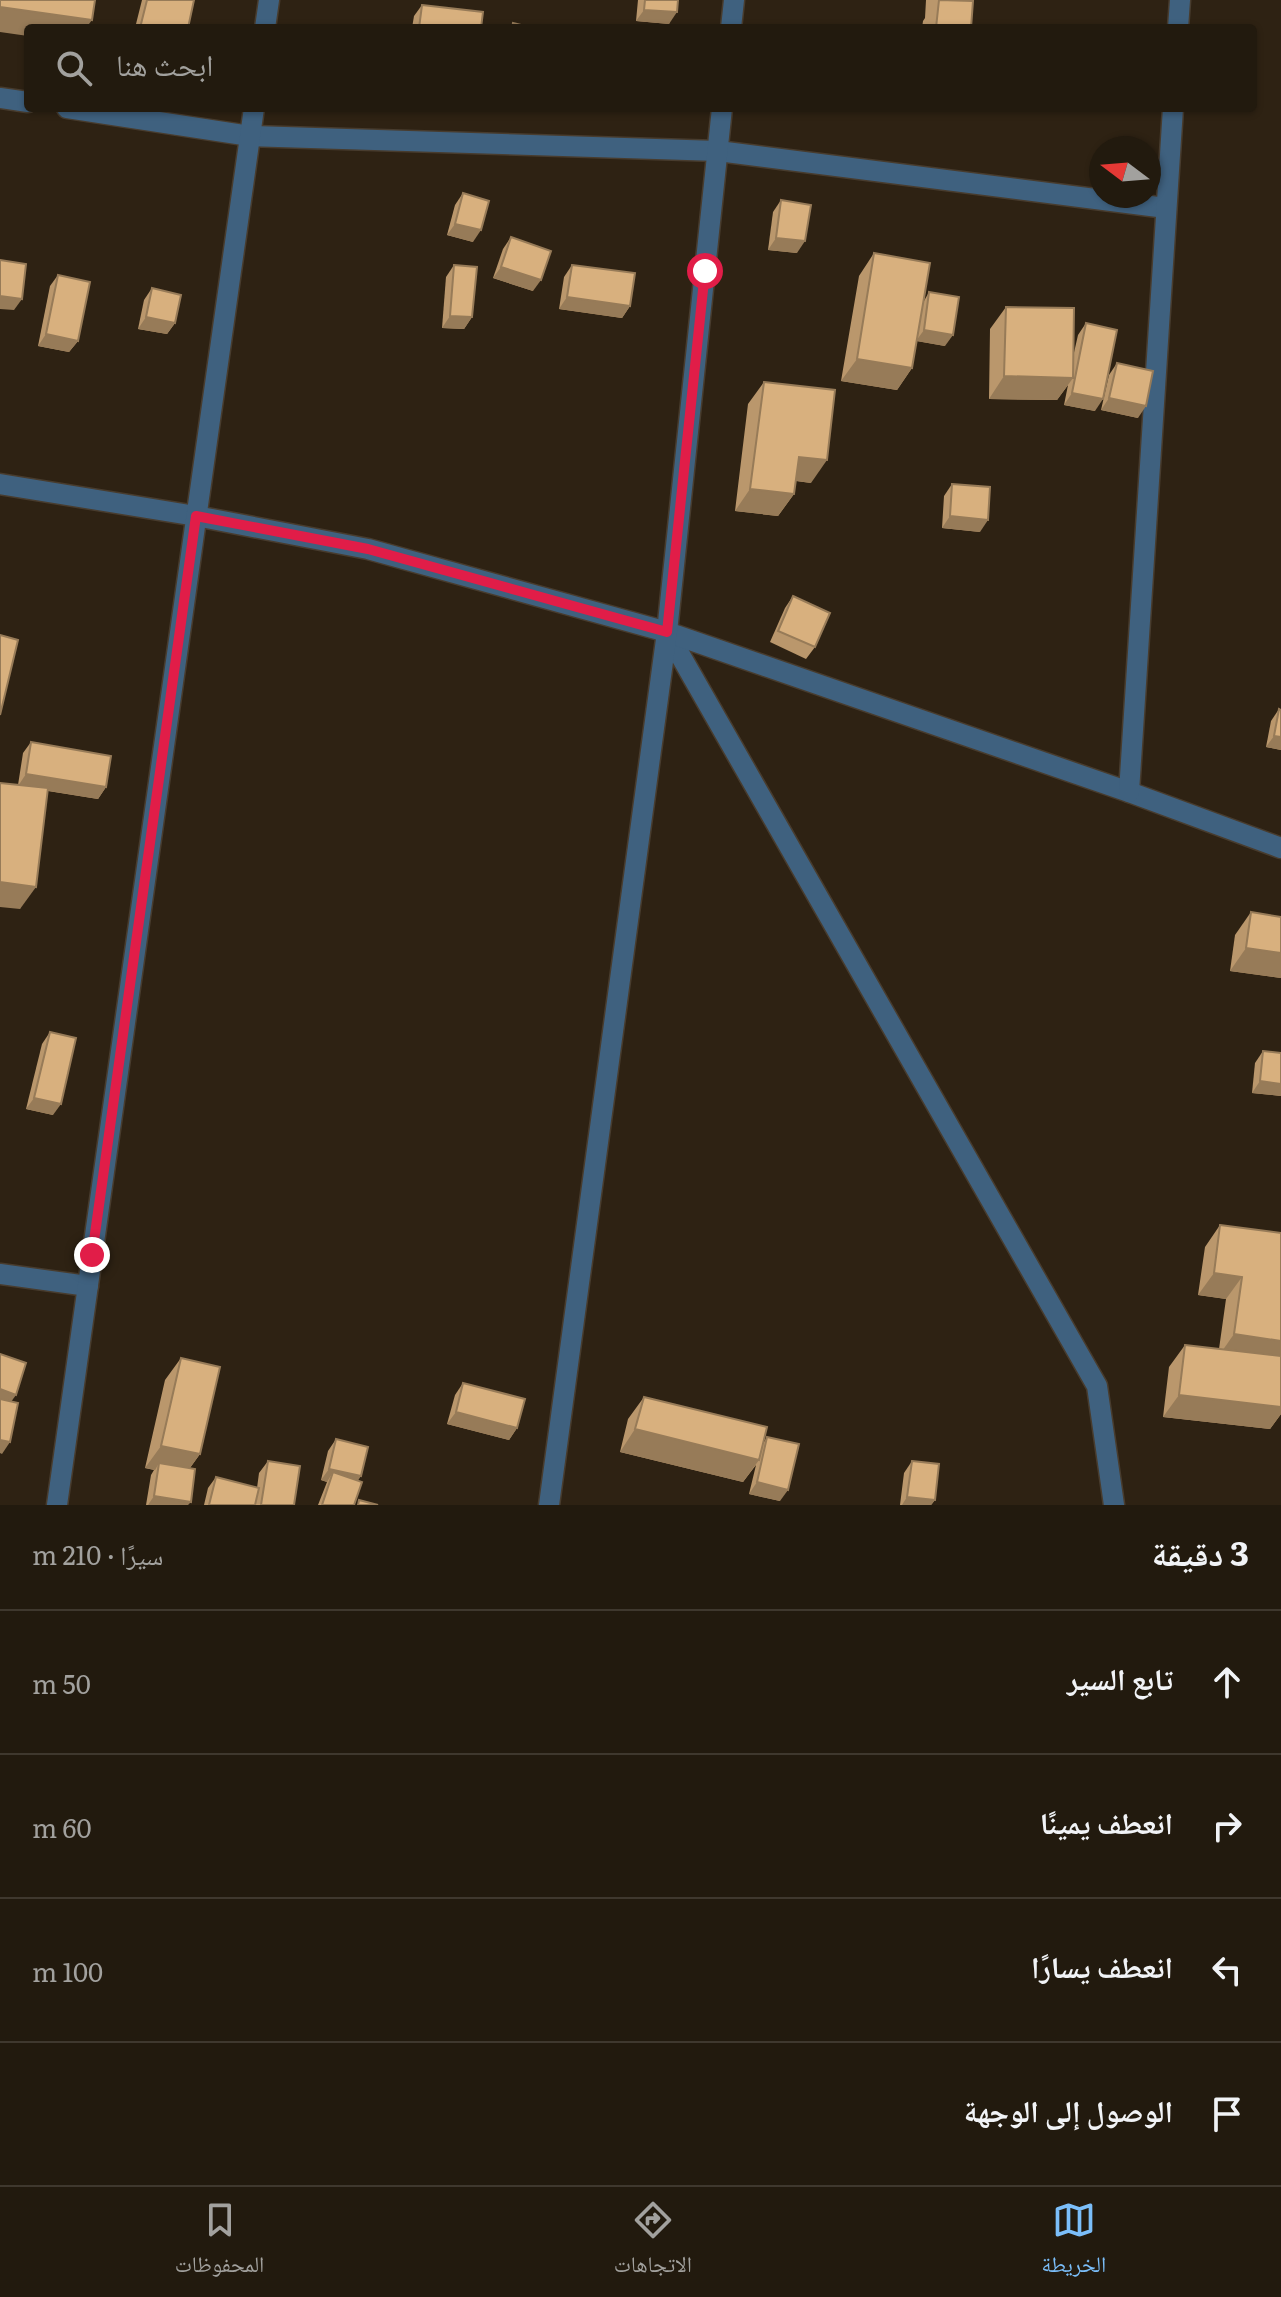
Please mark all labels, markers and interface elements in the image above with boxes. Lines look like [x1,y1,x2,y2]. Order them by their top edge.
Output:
search box [24,24,1257,112]
text: ابحث هنا [116,41,213,85]
icon: search [52,46,96,90]
north arrow [1089,136,1161,208]
route start [687,253,723,289]
route end [74,1237,110,1273]
text: 3 دقيقة [1152,1526,1249,1576]
text: سيرًا · 210 m [32,1534,163,1573]
text: تابع السير [1067,1655,1173,1699]
icon: ahead [1205,1660,1249,1704]
text: 50 m [32,1663,91,1702]
text: انعطف يمينًا [1040,1799,1173,1843]
icon: right [1205,1804,1249,1848]
text: 60 m [32,1807,91,1846]
text: انعطف يسارًا [1031,1943,1173,1987]
icon: left [1205,1948,1249,1992]
text: 100 m [32,1951,103,1990]
text: الوصول إلى الوجهة [964,2087,1173,2131]
icon: arrive [1205,2092,1249,2136]
tab: المحفوظات [175,2198,264,2286]
tab: الاتجاهات [614,2198,692,2286]
tab: الخريطة [1041,2198,1106,2286]

